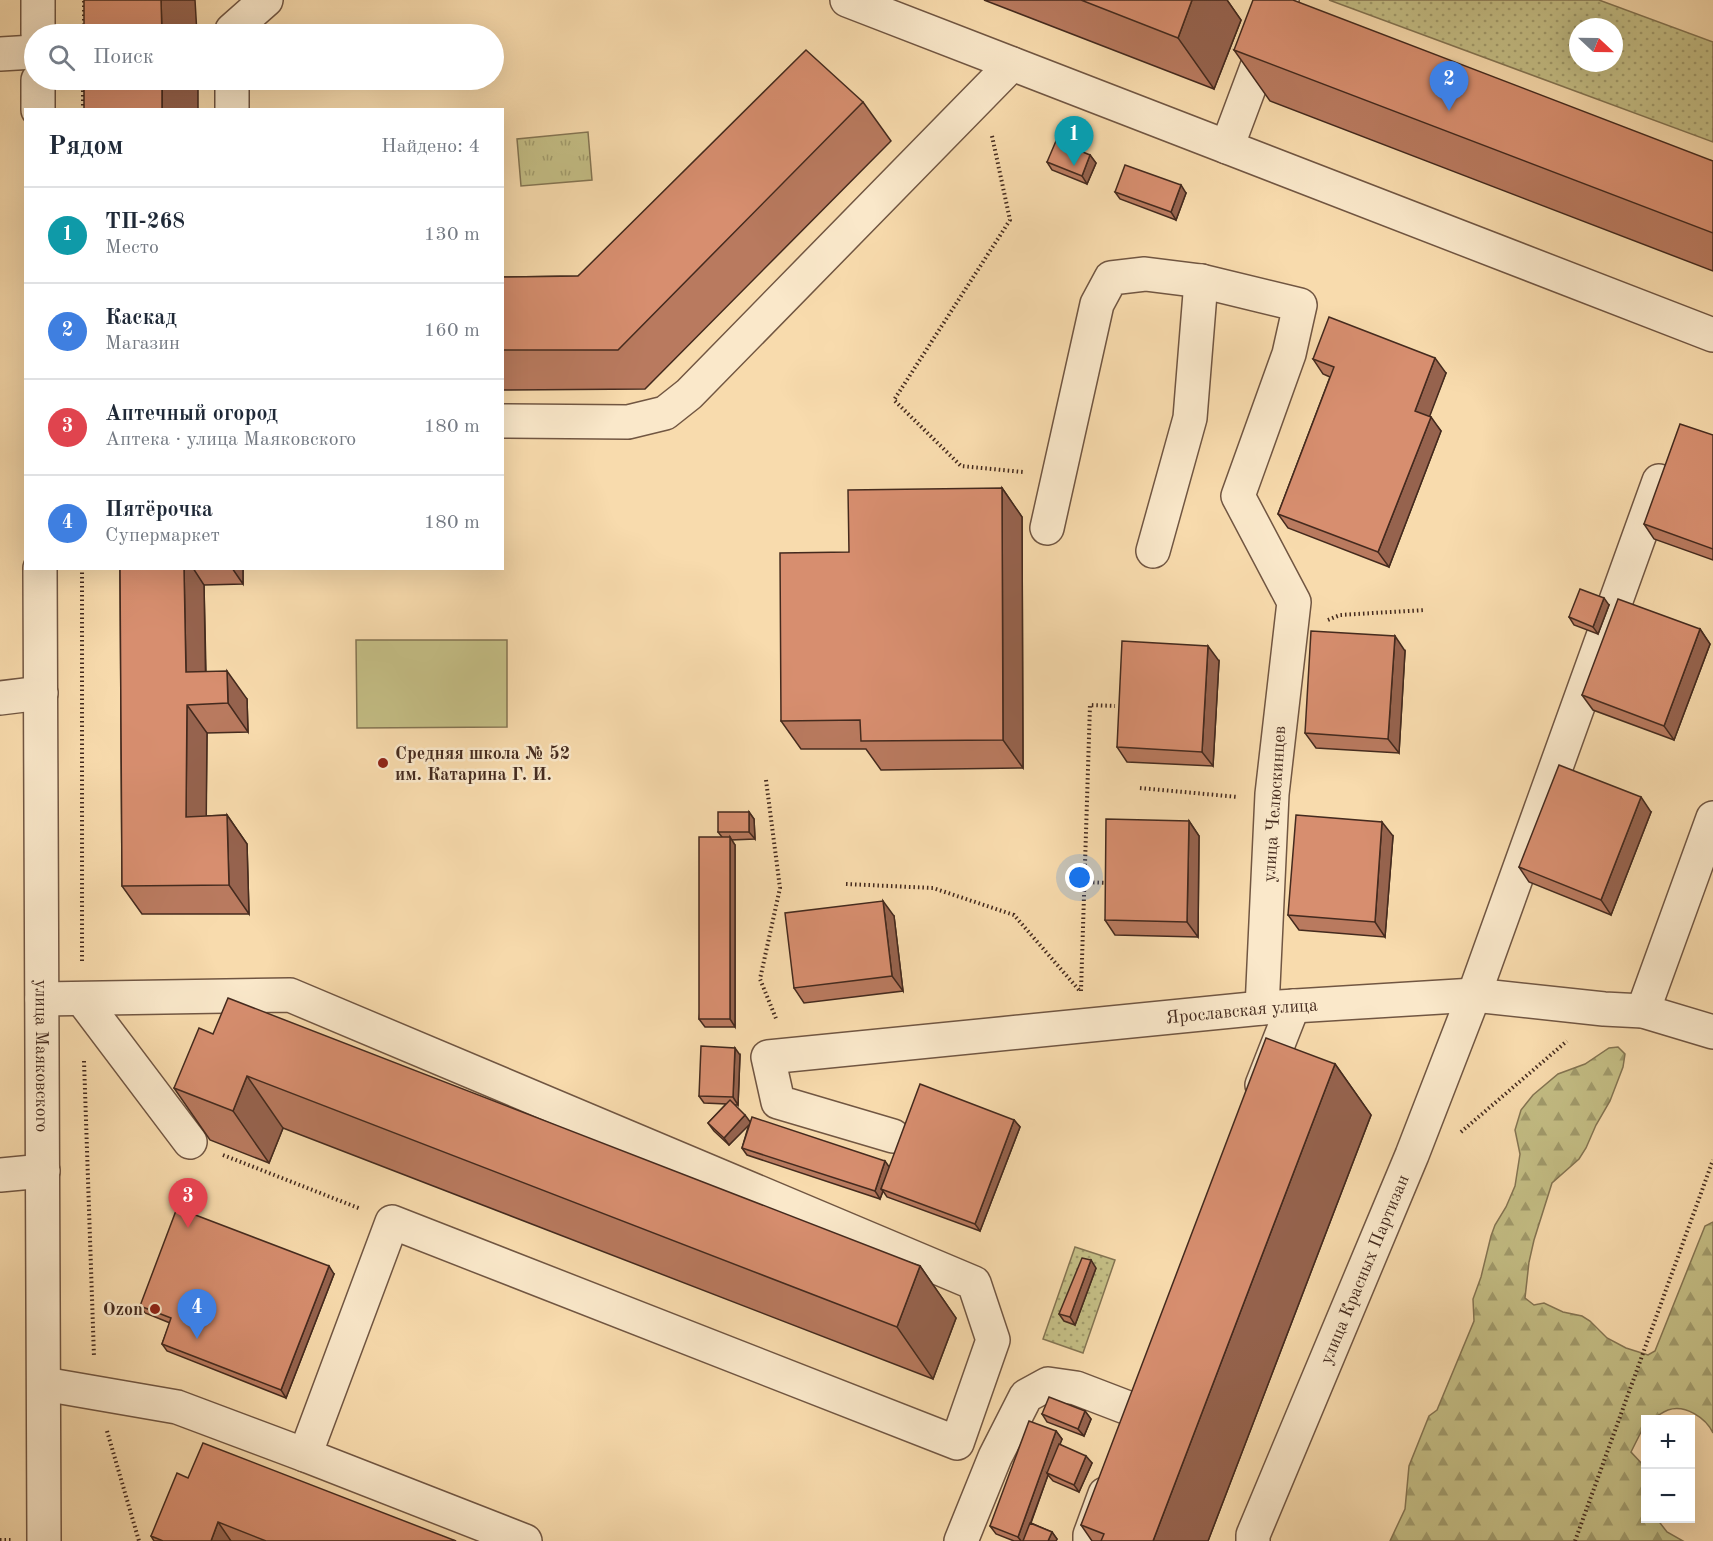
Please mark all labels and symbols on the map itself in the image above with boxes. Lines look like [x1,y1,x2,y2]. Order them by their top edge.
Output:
north arrow [1569,18,1623,72]
pin: 2 [1430,62,1468,111]
pin: 1 [1054,116,1094,166]
street label: улица Челюскинцев [1261,725,1289,883]
place label: Средняя школа № 52 им. Катарина Г. И. [395,745,570,784]
marker: Средняя школа № 52 им. Катарина Г. И. [376,756,390,770]
your location [1065,863,1094,892]
street label: улица Маяковского [32,980,50,1133]
street label: Ярославская улица [1165,997,1318,1027]
street label: улица Красных Партизан [1317,1172,1413,1367]
pin: 3 [168,1178,207,1228]
pin: 4 [178,1290,216,1339]
place label: Ozon [103,1301,143,1319]
marker: Ozon [148,1302,162,1316]

